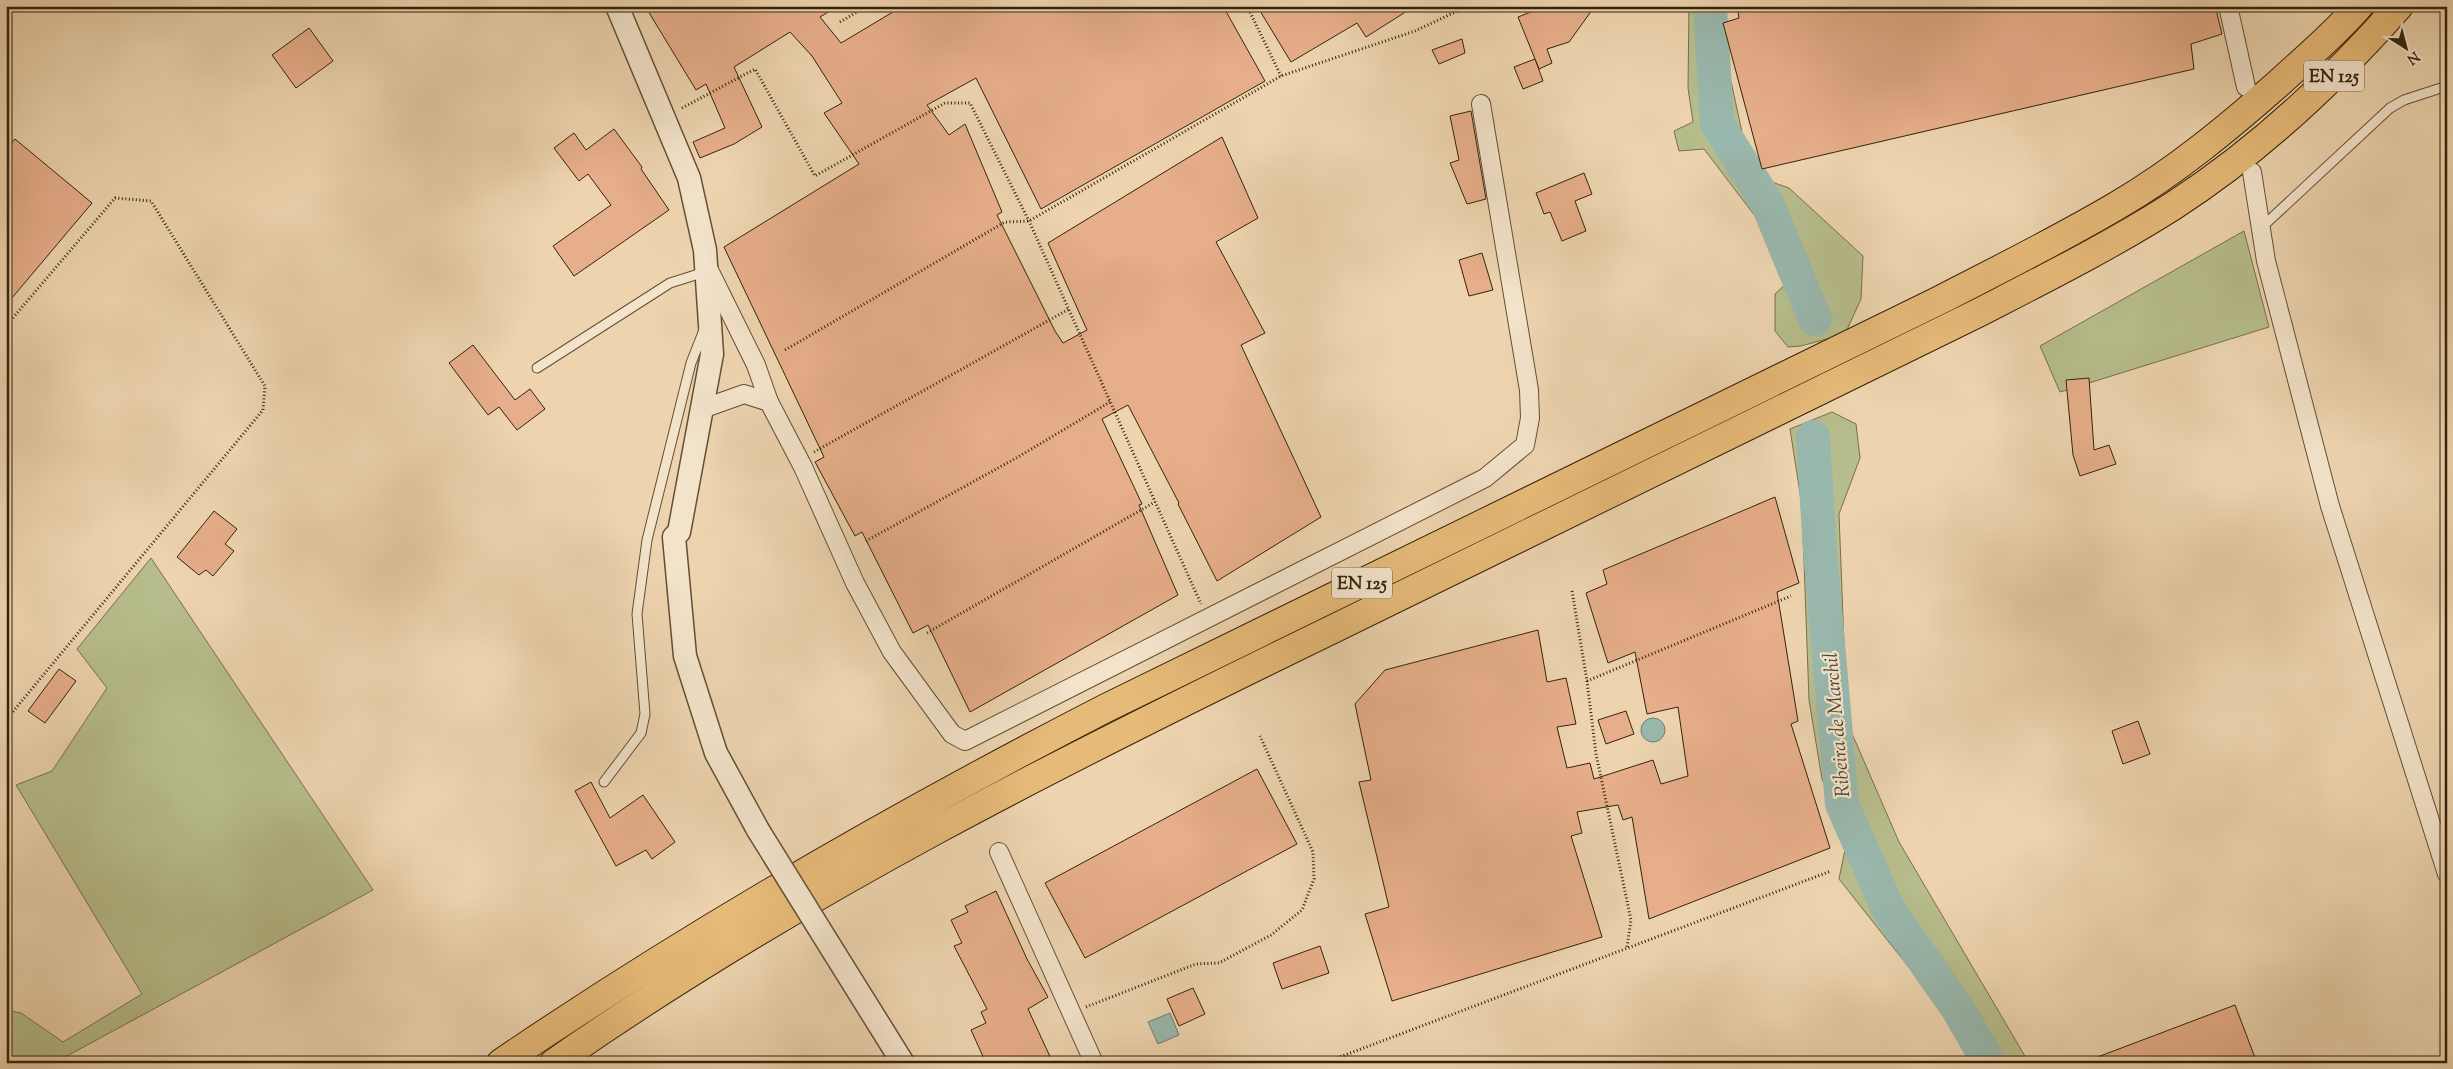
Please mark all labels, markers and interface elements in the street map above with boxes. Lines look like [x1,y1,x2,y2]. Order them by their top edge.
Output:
north arrow [2380,22,2430,72]
text: N [2402,46,2423,68]
road number: EN 125 [2304,60,2364,92]
road number: EN 125 [1332,568,1392,598]
water label: Ribeira de Marchil [1818,651,1859,798]

